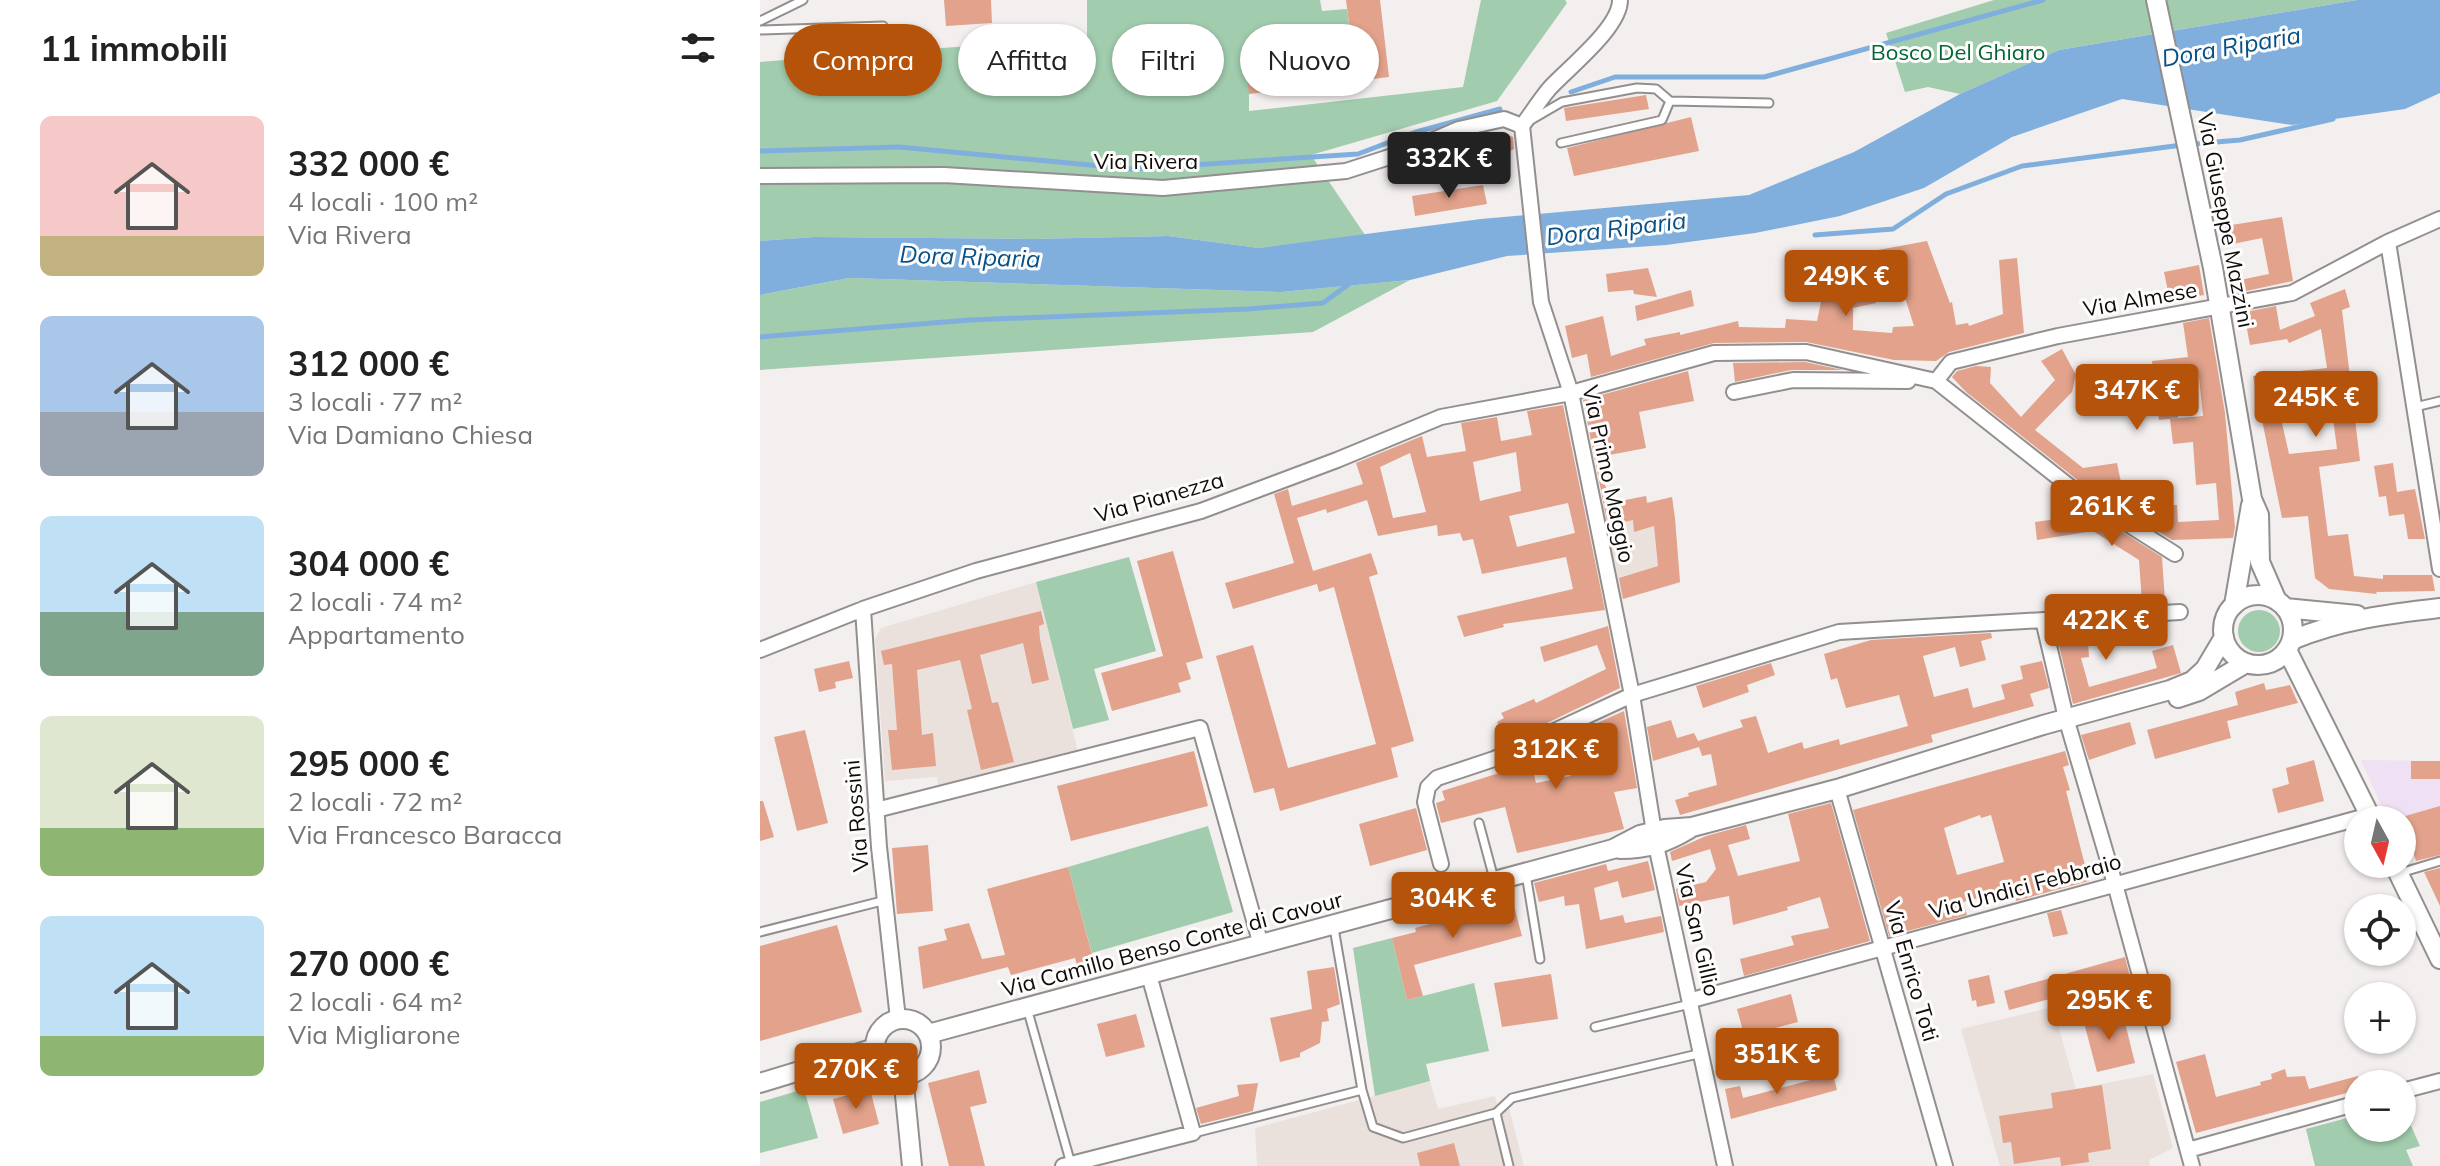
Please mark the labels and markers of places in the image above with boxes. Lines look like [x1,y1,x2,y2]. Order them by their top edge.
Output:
pin: 332K € [1384,132,1514,200]
pin: 249K € [1781,250,1911,318]
pin: 347K € [2072,364,2202,432]
pin: 245K € [2251,371,2381,439]
pin: 261K € [2047,480,2177,548]
pin: 422K € [2041,594,2171,662]
pin: 312K € [1491,723,1621,791]
pin: 304K € [1388,872,1518,940]
pin: 295K € [2044,974,2174,1042]
pin: 351K € [1712,1028,1842,1096]
pin: 270K € [791,1043,921,1111]

